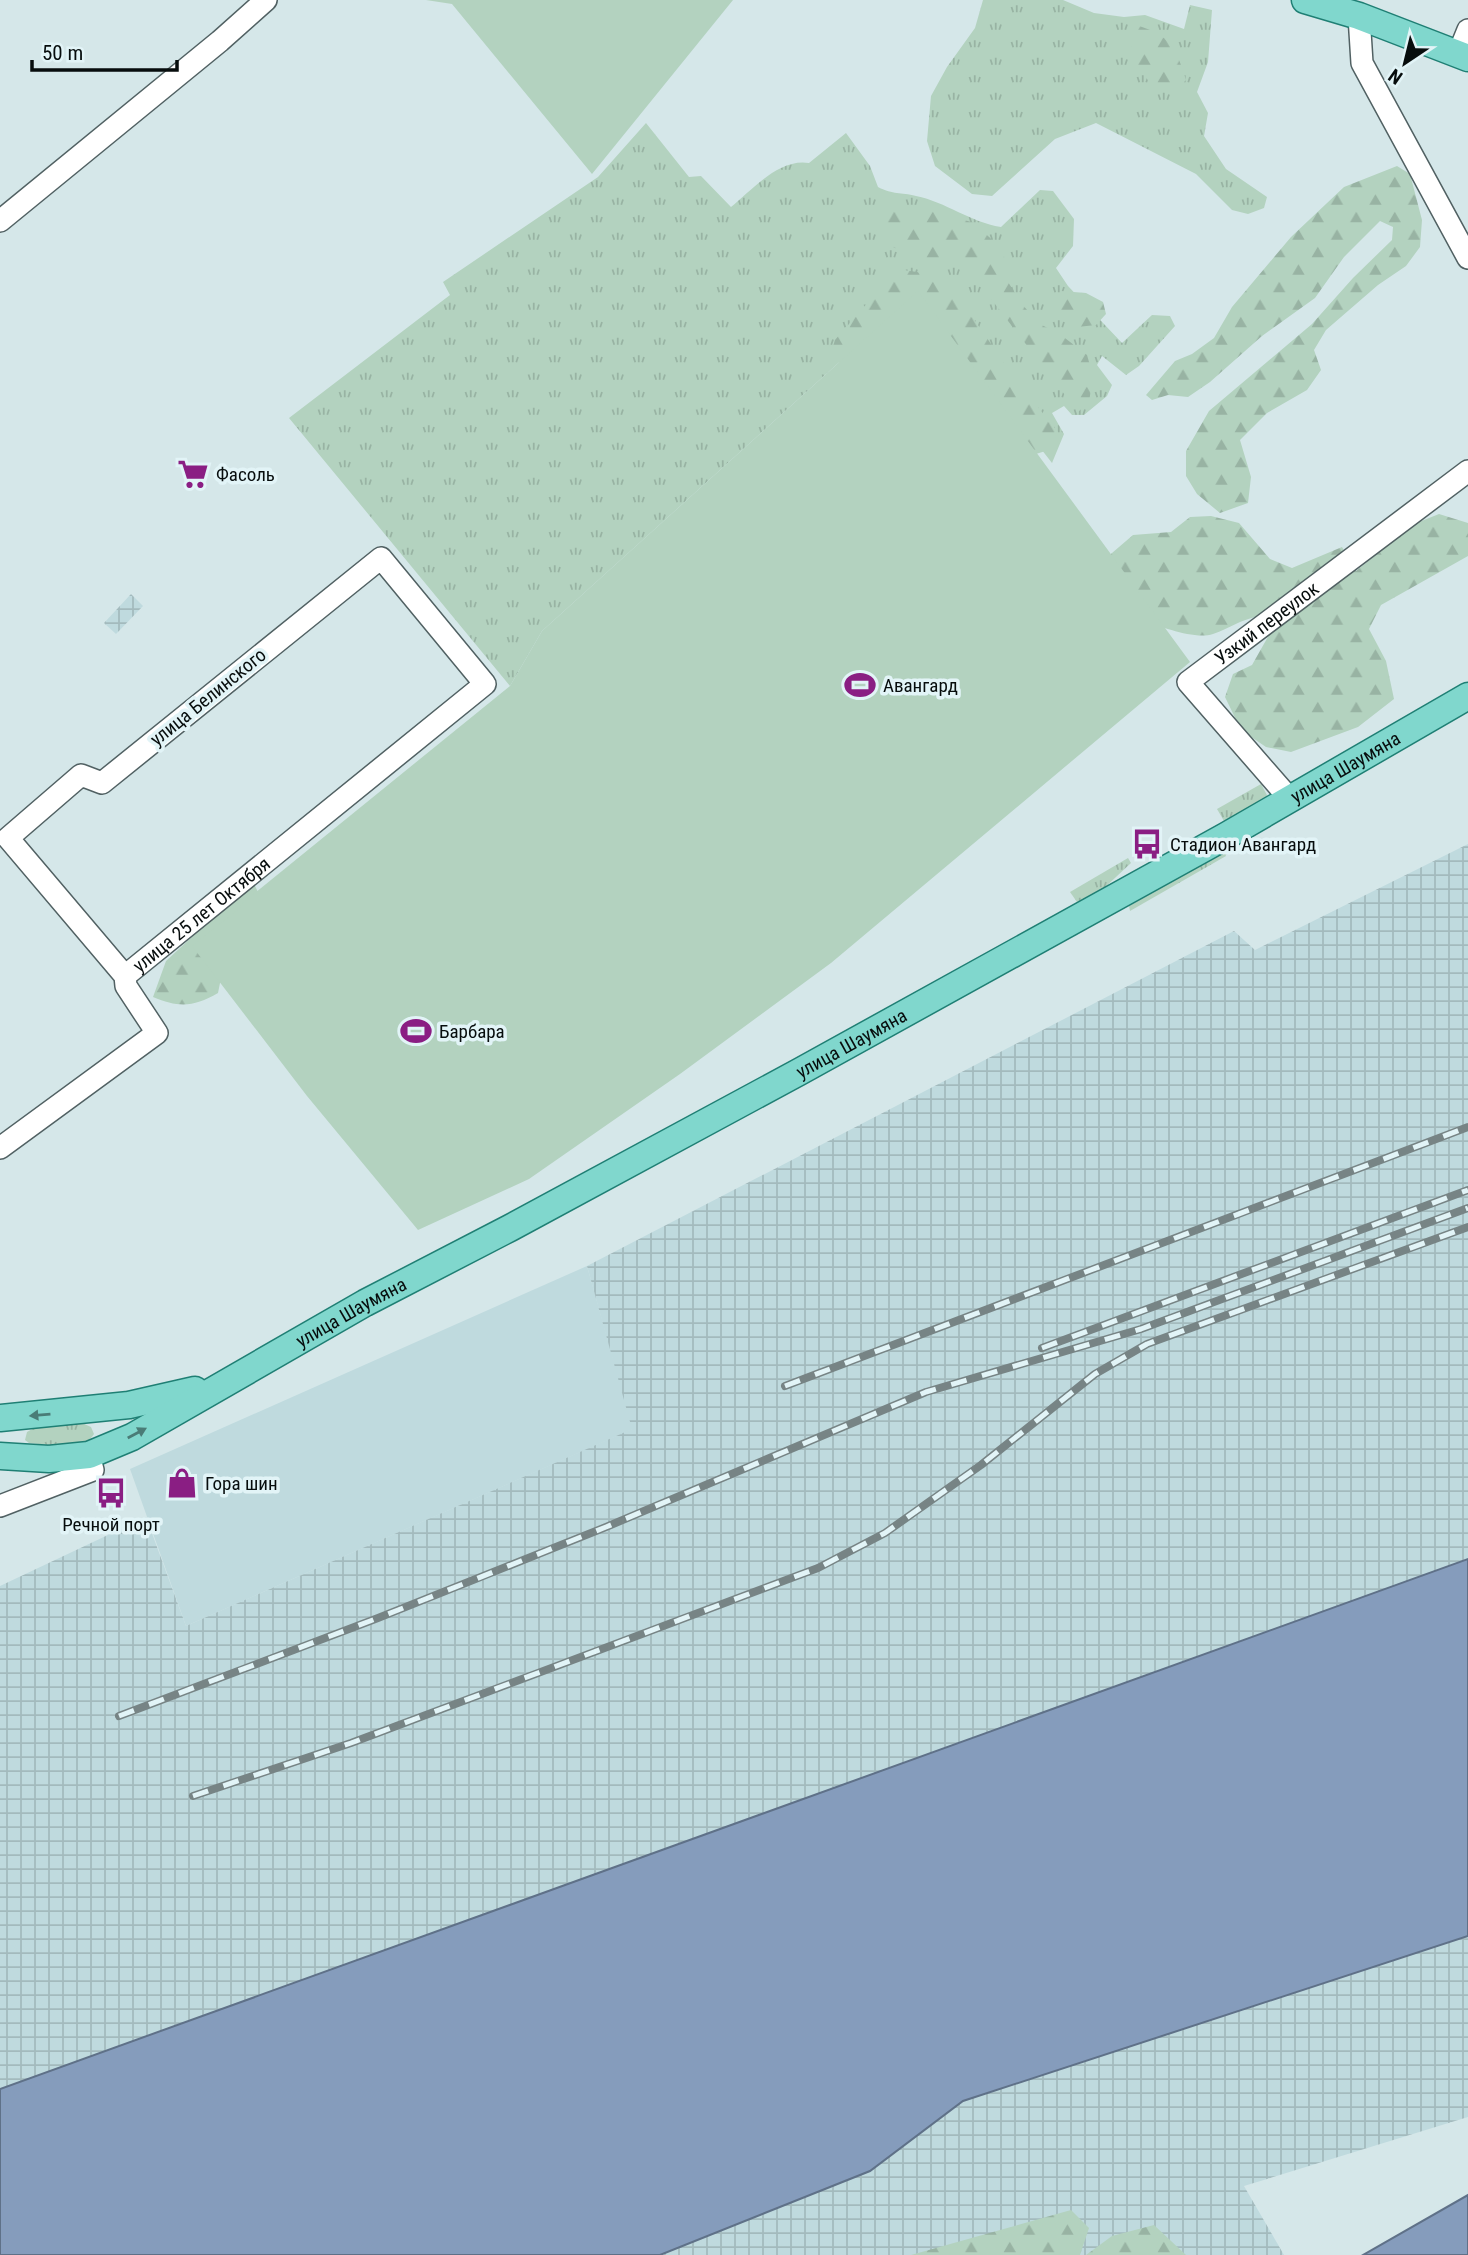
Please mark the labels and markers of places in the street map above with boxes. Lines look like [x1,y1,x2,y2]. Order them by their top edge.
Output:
supermarket icon: Фасоль [176,457,210,491]
place label: Фасоль [216,463,275,486]
sports icon: Авангард [843,668,877,702]
place label: Авангард [883,674,958,697]
bus stop icon: Стадион Авангард [1130,827,1164,861]
place label: Стадион Авангард [1170,833,1316,856]
sports icon: Барбара [399,1014,433,1048]
place label: Барбара [439,1020,505,1043]
shop icon: Гора шин [165,1466,199,1500]
place label: Гора шин [205,1472,278,1495]
bus stop icon: Речной порт [94,1476,128,1510]
place label: Речной порт [62,1513,160,1536]

